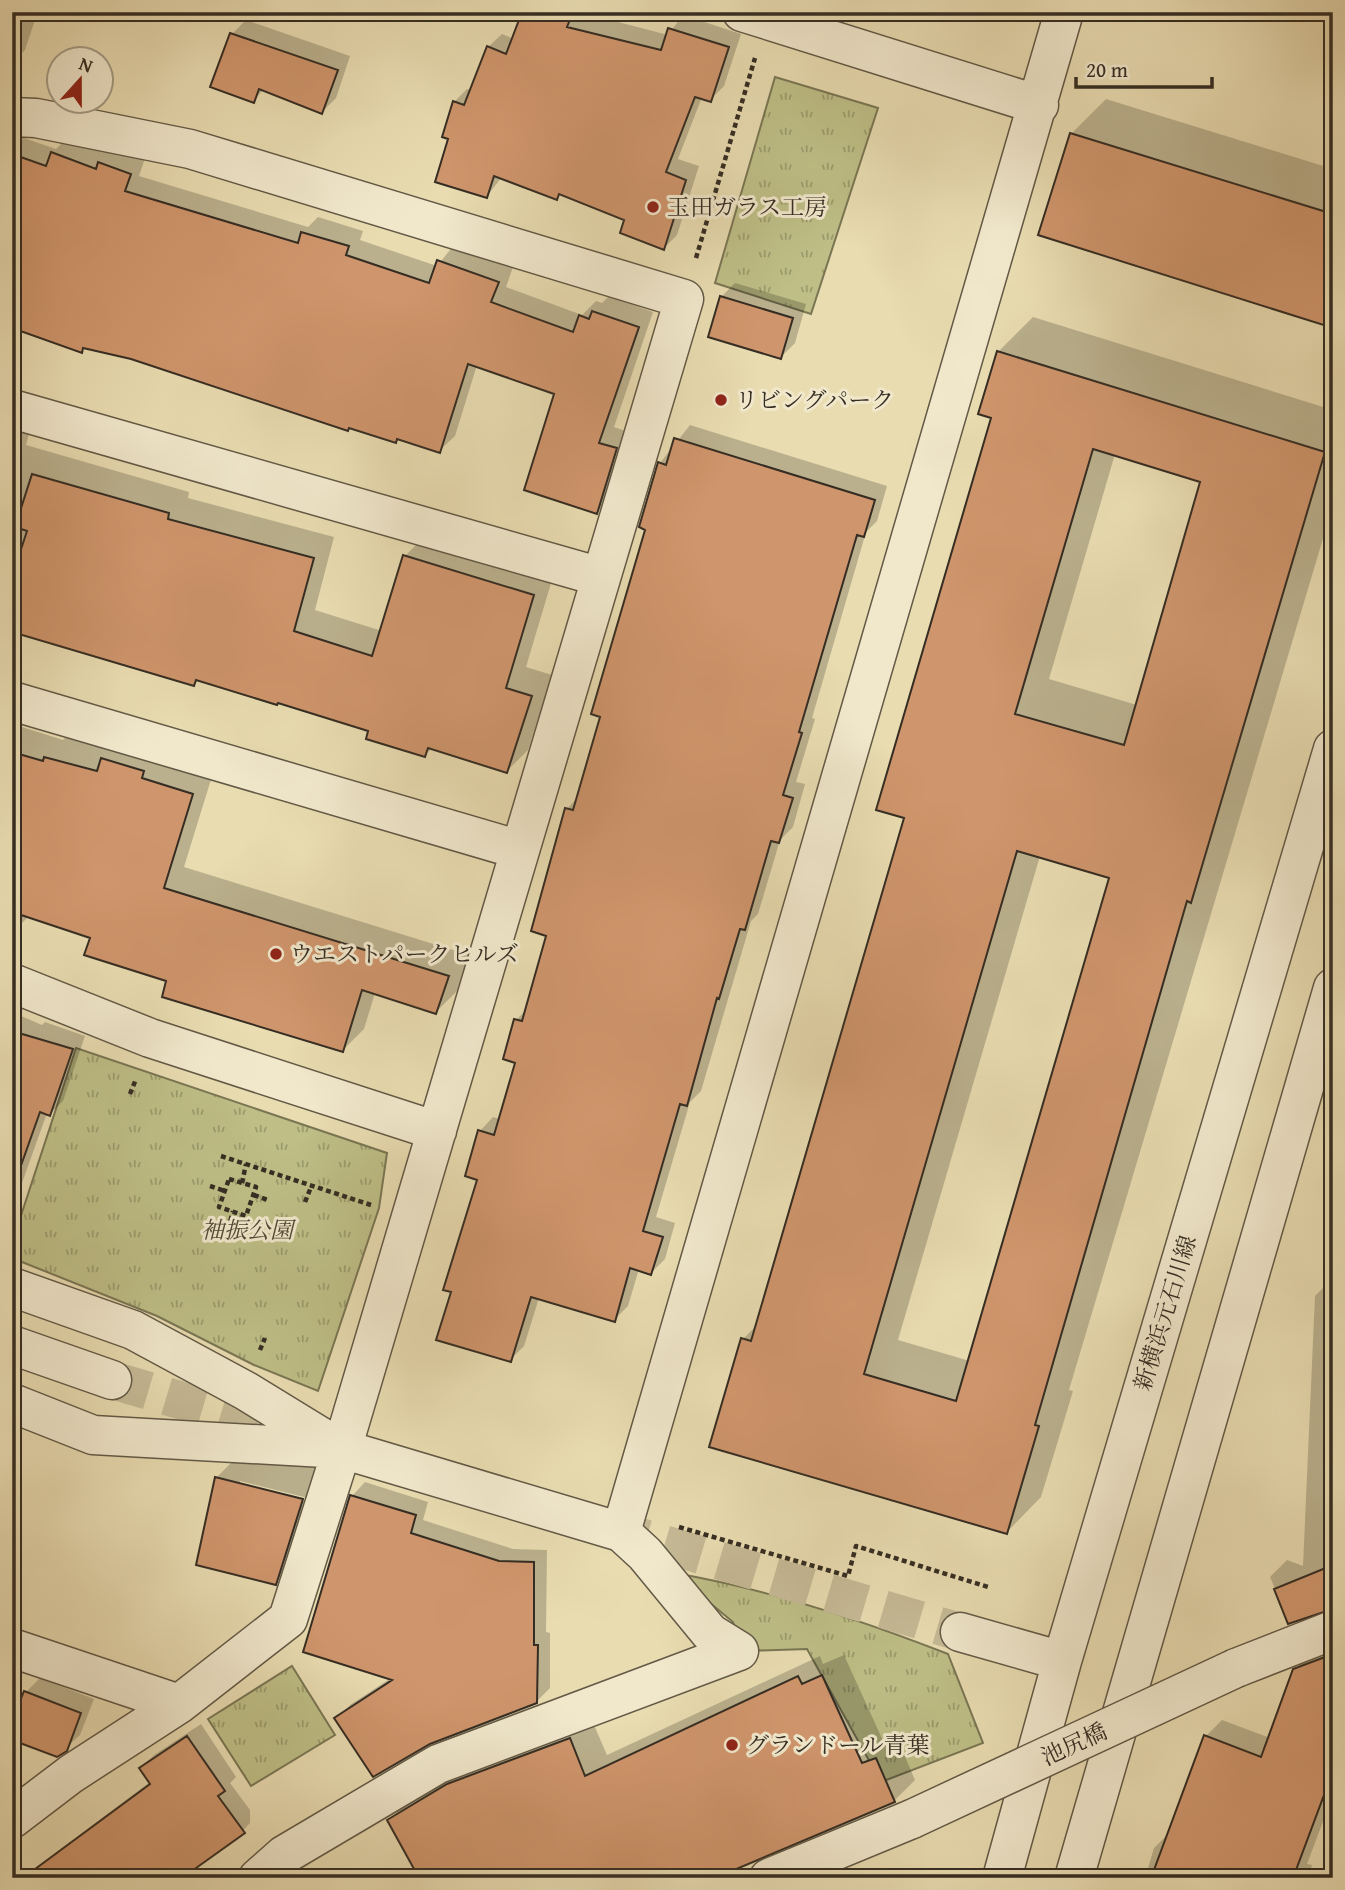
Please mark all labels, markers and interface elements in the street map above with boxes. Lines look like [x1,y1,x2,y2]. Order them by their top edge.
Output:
north arrow [46,46,116,116]
scale bar [1076,46,1212,90]
text: N [75,49,97,80]
text: 20 m [1086,54,1128,85]
place label: 玉田ガラス工房 [667,190,827,223]
marker: 玉田ガラス工房 [645,199,661,215]
place label: リビングパーク [735,383,894,416]
marker: リビングパーク [713,392,729,408]
place label: ウエストパークヒルズ [290,937,519,970]
marker: ウエストパークヒルズ [268,946,284,962]
park label: 袖振公園 [201,1213,297,1246]
street label: 新横浜元石川線 [1125,1231,1204,1395]
street label: 池尻橋 [1036,1714,1112,1773]
place label: グランドール青葉 [746,1728,930,1761]
marker: グランドール青葉 [724,1737,740,1753]

